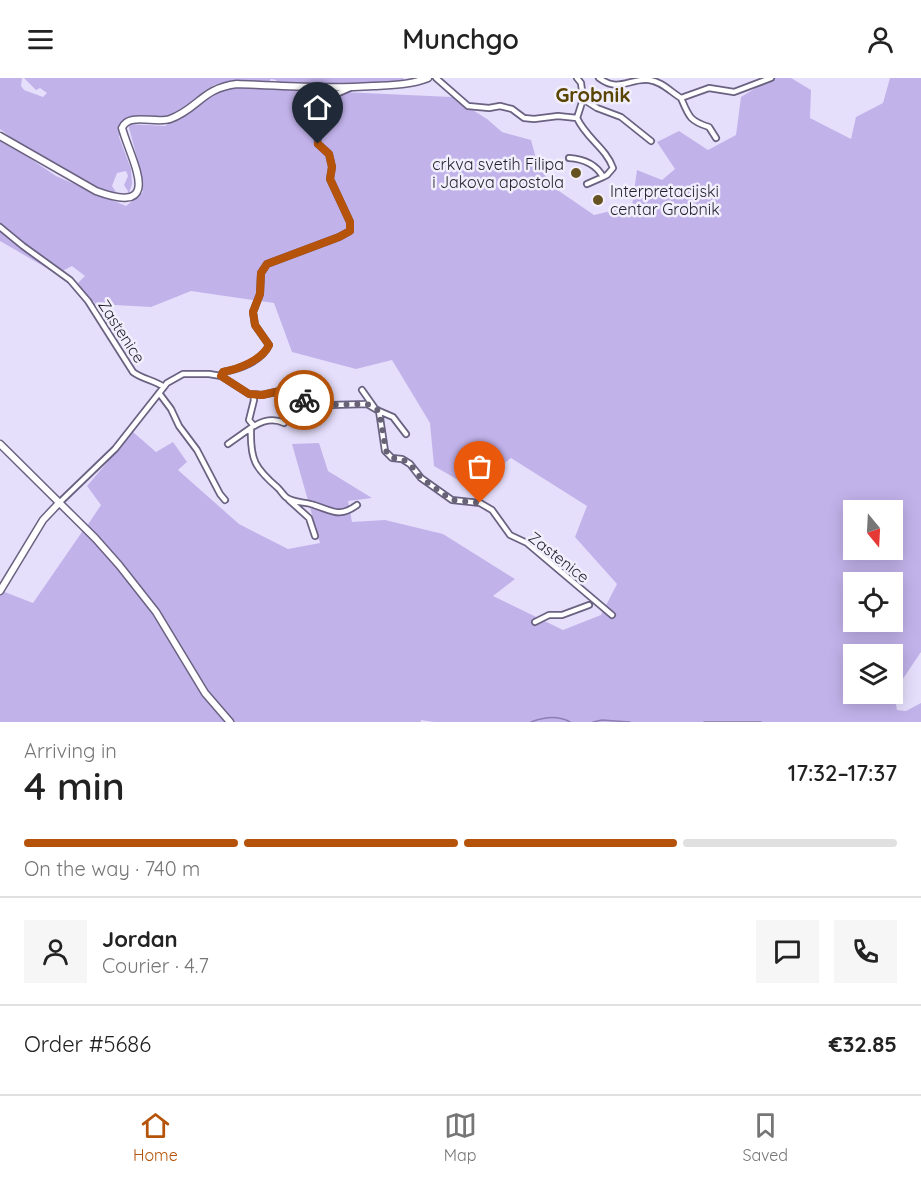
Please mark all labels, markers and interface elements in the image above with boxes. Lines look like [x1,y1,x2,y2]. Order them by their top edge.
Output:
text: Munchgo [402,22,519,56]
icon: menu [24,23,57,56]
icon: person [864,23,897,56]
pin [292,82,343,144]
district label: Grobnik [555,82,631,107]
icon: home [301,91,334,124]
place label: crkva svetih Filipa i Jakova apostola [432,154,564,192]
marker: crkva svetih Filipa i Jakova apostola [569,166,583,180]
place label: Interpretacijski centar Grobnik [610,181,720,219]
marker: Interpretacijski centar Grobnik [591,193,605,207]
street label: Zastenice [94,295,150,367]
courier [274,370,334,430]
icon: bike [288,384,321,417]
pin [454,441,505,503]
icon: bag [463,450,496,483]
north arrow [843,500,903,560]
map controls [843,500,903,704]
street label: Zastenice [525,527,593,587]
button: locate [843,572,903,632]
button: layers [843,644,903,704]
text: Arriving in [24,738,117,763]
text: 17:32–17:37 [788,759,897,787]
text: 4 min [24,761,125,810]
text: On the way · 740 m [24,856,200,881]
button: person [24,920,87,983]
button: chat [756,920,819,983]
button: phone [834,920,897,983]
text: Jordan [102,925,178,953]
text: Courier · 4.7 [102,953,209,978]
text: Order #5686 [24,1030,151,1058]
text: €32.85 [829,1030,897,1058]
tab: Home [133,1109,178,1165]
tab: Map [444,1109,477,1165]
tab: Saved [742,1109,788,1165]

